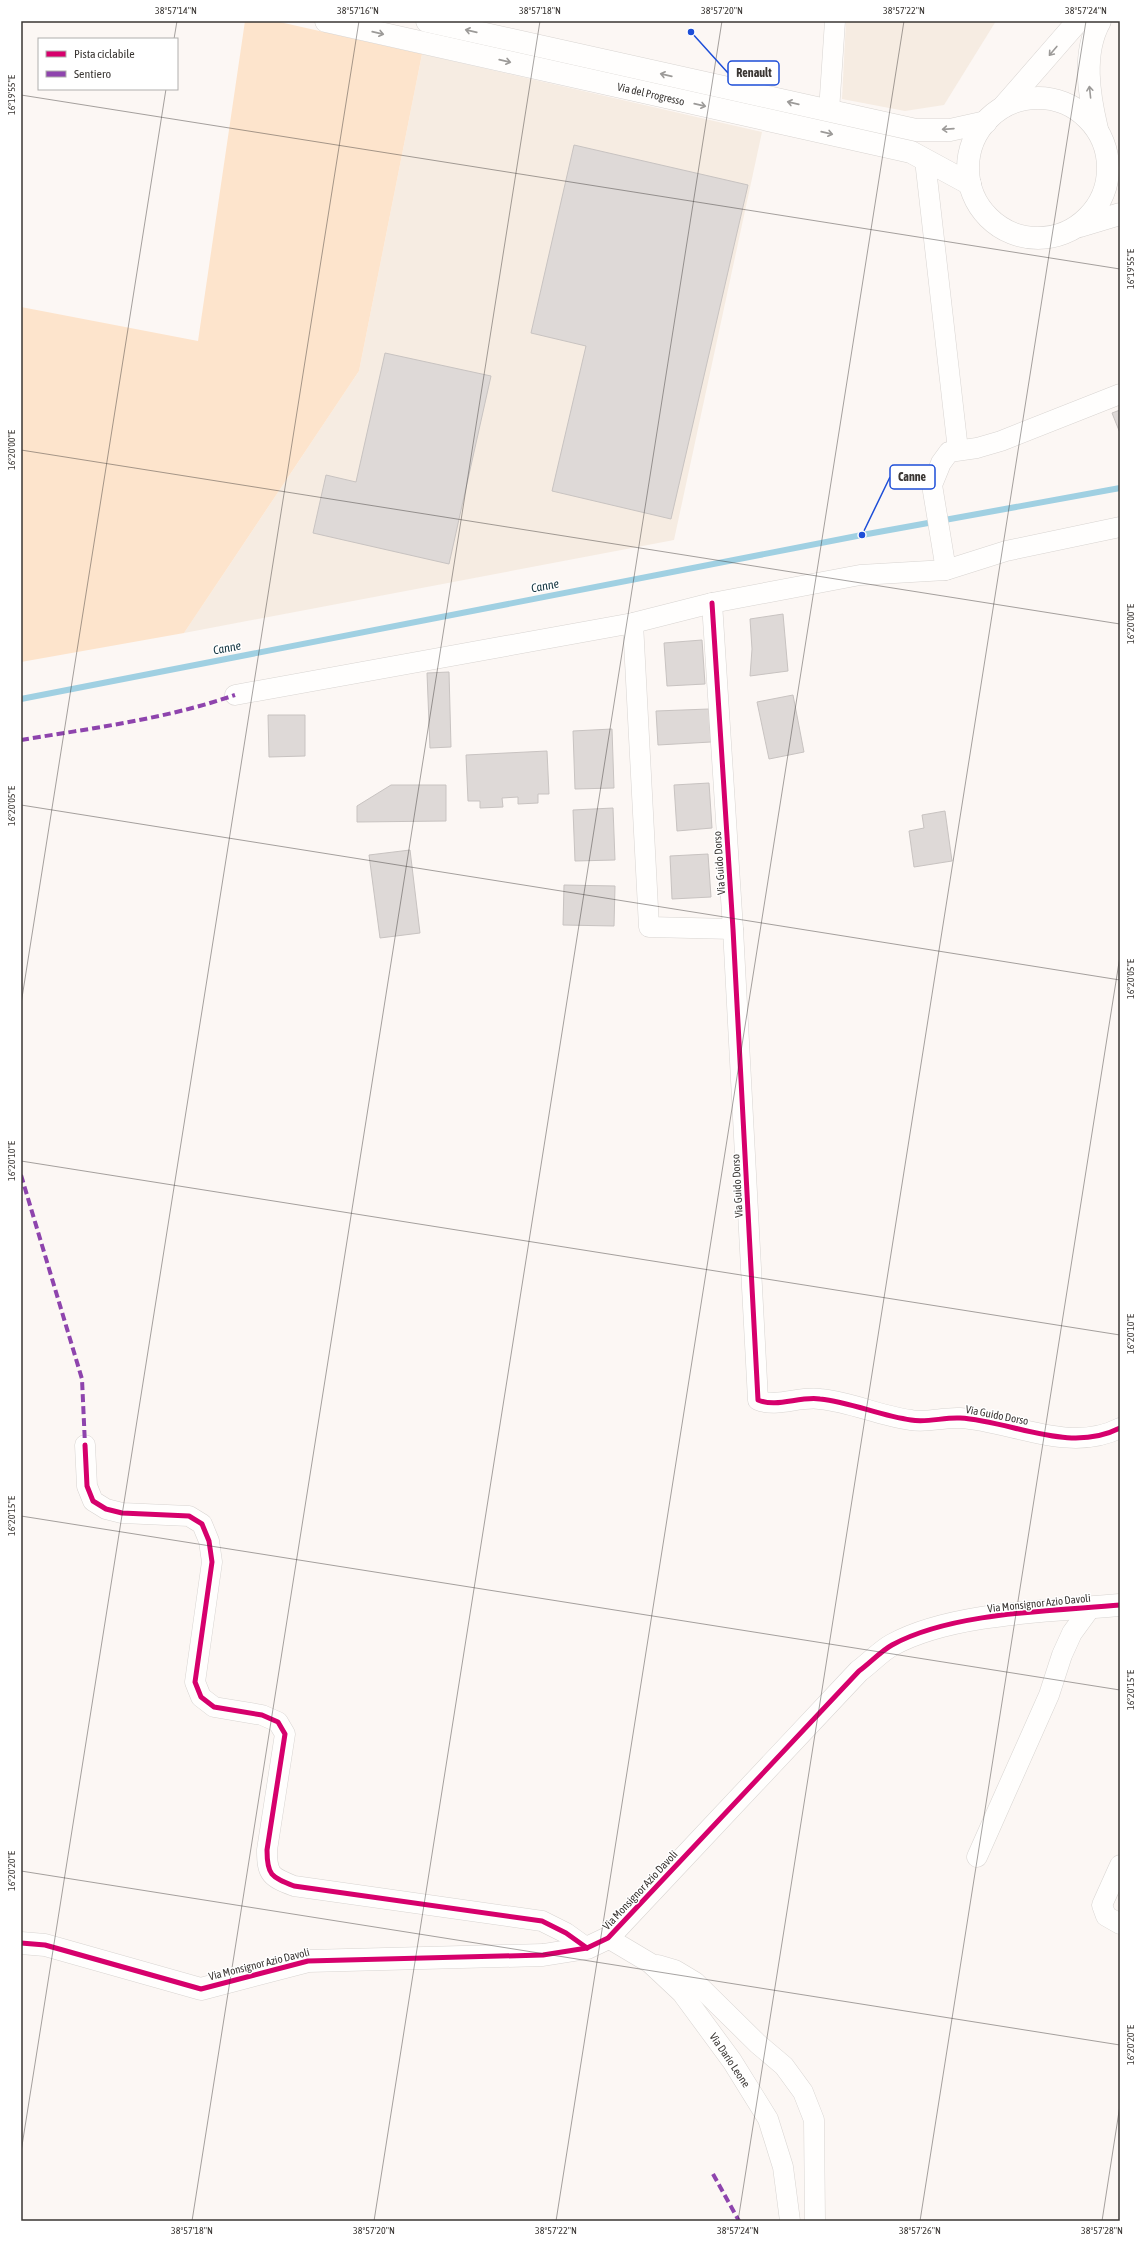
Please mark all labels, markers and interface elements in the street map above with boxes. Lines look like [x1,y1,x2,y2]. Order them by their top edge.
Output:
text: 38°57'14"N [155,5,197,16]
text: 38°57'16"N [337,5,379,16]
text: 38°57'18"N [519,5,561,16]
text: 38°57'20"N [701,5,743,16]
text: 38°57'22"N [883,5,925,16]
text: 38°57'24"N [1065,5,1107,16]
one-way arrow [465,26,478,34]
one-way arrow [371,29,384,37]
legend [38,38,178,90]
one-way arrow [1048,46,1057,56]
text: Pista ciclabile [74,47,135,61]
one-way arrow [498,57,511,65]
callout: Renault [728,61,779,85]
text: Renault [736,66,772,80]
text: Sentiero [74,67,112,81]
one-way arrow [660,70,673,78]
text: 16°19'55"E [6,74,17,115]
street label: Via del Progresso [616,80,686,108]
one-way arrow [1086,86,1094,99]
one-way arrow [787,98,800,106]
one-way arrow [693,101,706,109]
one-way arrow [942,126,955,133]
one-way arrow [820,129,833,137]
text: 16°19'55"E [1125,248,1136,289]
text: 16°20'00"E [6,429,17,470]
callout: Canne [890,465,935,489]
text: Canne [898,470,927,484]
water label: Canne [530,576,561,596]
text: 16°20'00"E [1125,603,1136,644]
water label: Canne [212,638,243,658]
text: 16°20'05"E [6,785,17,826]
street label: Via Guido Dorso [711,831,727,895]
text: 16°20'05"E [1125,958,1136,999]
text: 16°20'10"E [6,1140,17,1181]
street label: Via Guido Dorso [729,1154,745,1218]
text: 16°20'10"E [1125,1313,1136,1354]
street label: Via Guido Dorso [965,1403,1029,1427]
text: 16°20'15"E [6,1495,17,1536]
street label: Via Monsignor Azio Davoli [987,1592,1091,1614]
text: 16°20'15"E [1125,1669,1136,1710]
street label: Via Monsignor Azio Davoli [600,1848,680,1932]
text: 16°20'20"E [6,1850,17,1891]
street label: Via Monsignor Azio Davoli [207,1946,311,1982]
text: 16°20'20"E [1125,2024,1136,2065]
street label: Via Dario Leone [707,2031,753,2089]
text: 38°57'18"N [171,2225,213,2236]
text: 38°57'20"N [353,2225,395,2236]
text: 38°57'22"N [535,2225,577,2236]
text: 38°57'24"N [717,2225,759,2236]
text: 38°57'26"N [899,2225,941,2236]
text: 38°57'28"N [1081,2225,1123,2236]

